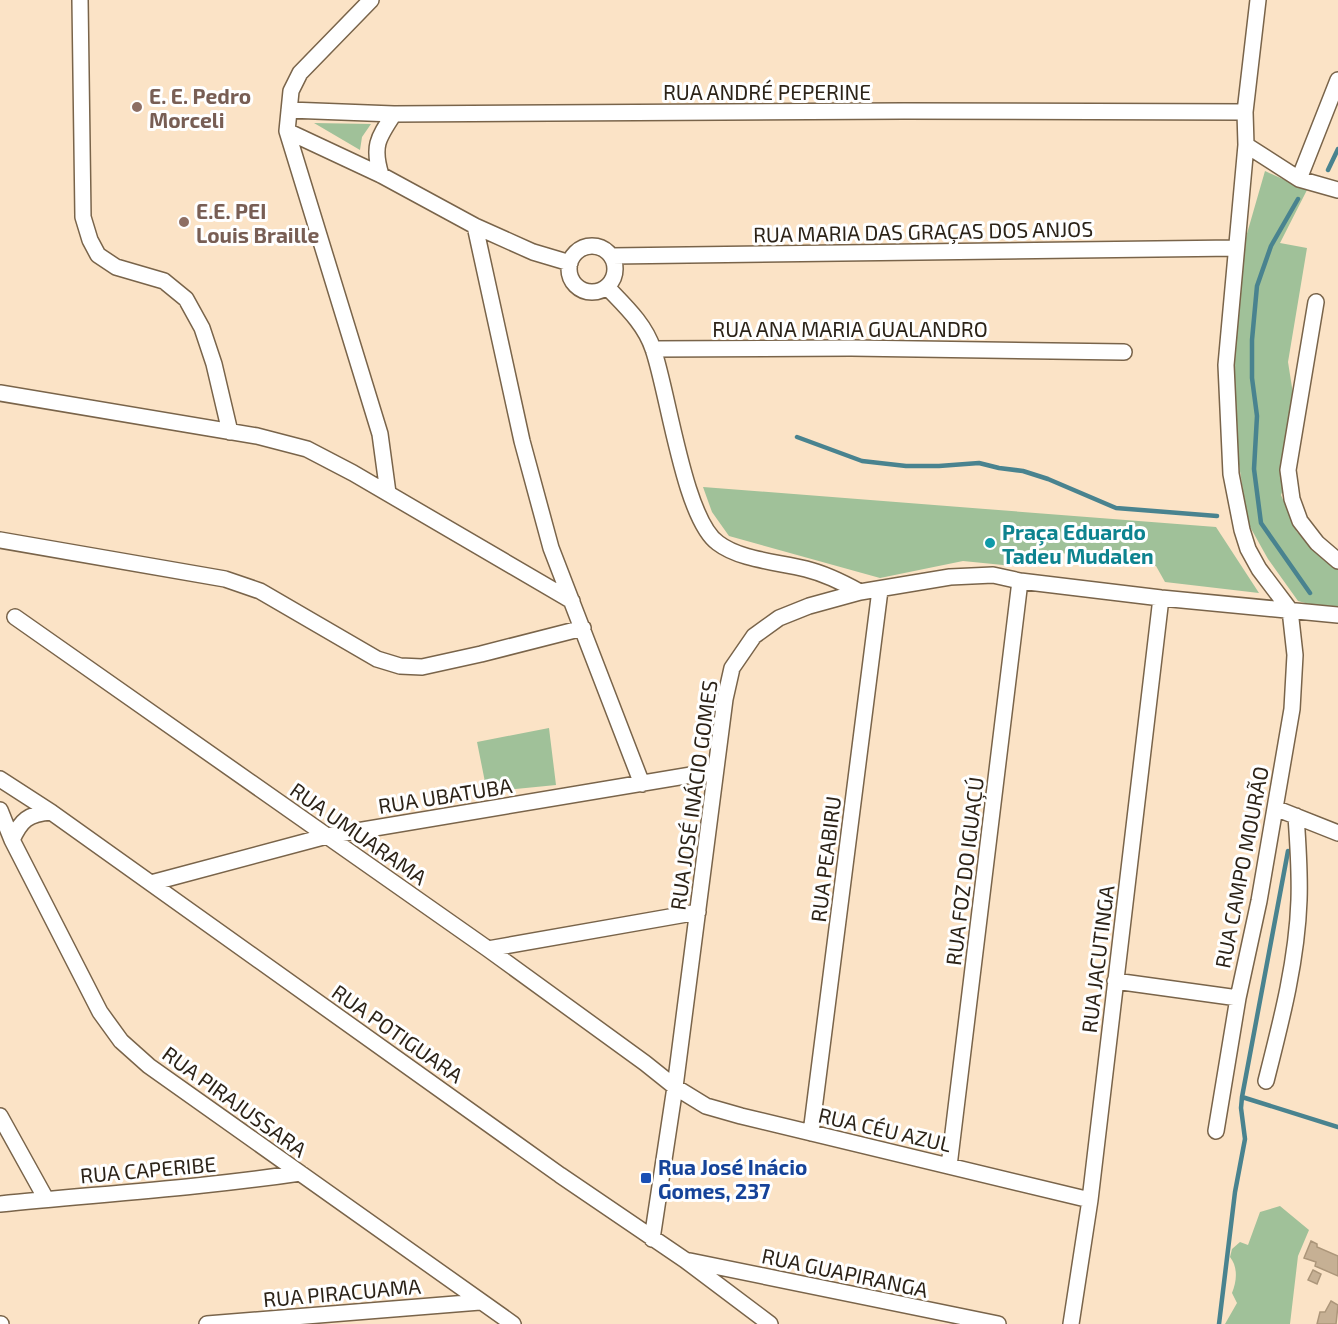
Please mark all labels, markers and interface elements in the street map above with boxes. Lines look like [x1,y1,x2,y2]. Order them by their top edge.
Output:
street label: RUA ANDRÉ PEPERINE [663,79,871,104]
place label: E. E. Pedro Morceli [149,83,251,132]
marker: E. E. Pedro Morceli [130,100,144,114]
place label: E.E. PEI Louis Braille [196,198,319,247]
marker: E.E. PEI Louis Braille [177,215,191,229]
street label: RUA MARIA DAS GRAÇAS DOS ANJOS [753,216,1093,248]
street label: RUA ANA MARIA GUALANDRO [712,316,988,341]
place label: Praça Eduardo Tadeu Mudalen [1002,519,1154,568]
marker: Praça Eduardo Tadeu Mudalen [983,536,997,550]
street label: RUA JOSÉ INÁCIO GOMES [664,679,722,911]
street label: RUA CAMPO MOURÃO [1209,764,1273,970]
street label: RUA UBATUBA [376,772,514,818]
street label: RUA FOZ DO IGUAÇÚ [940,775,990,967]
street label: RUA UMUARAMA [286,777,432,889]
street label: RUA PEABIRU [805,795,845,923]
street label: RUA JACUTINGA [1076,884,1118,1034]
street label: RUA POTIGUARA [328,979,468,1087]
street label: RUA PIRAJUSSARA [158,1040,312,1162]
street label: RUA CÉU AZUL [816,1102,954,1156]
street label: RUA CAPERIBE [79,1151,217,1187]
place label: Rua José Inácio Gomes, 237 [658,1154,807,1203]
marker: Rua José Inácio Gomes, 237 [639,1171,653,1185]
street label: RUA GUAPIRANGA [760,1242,930,1302]
street label: RUA PIRACUAMA [262,1273,422,1311]

